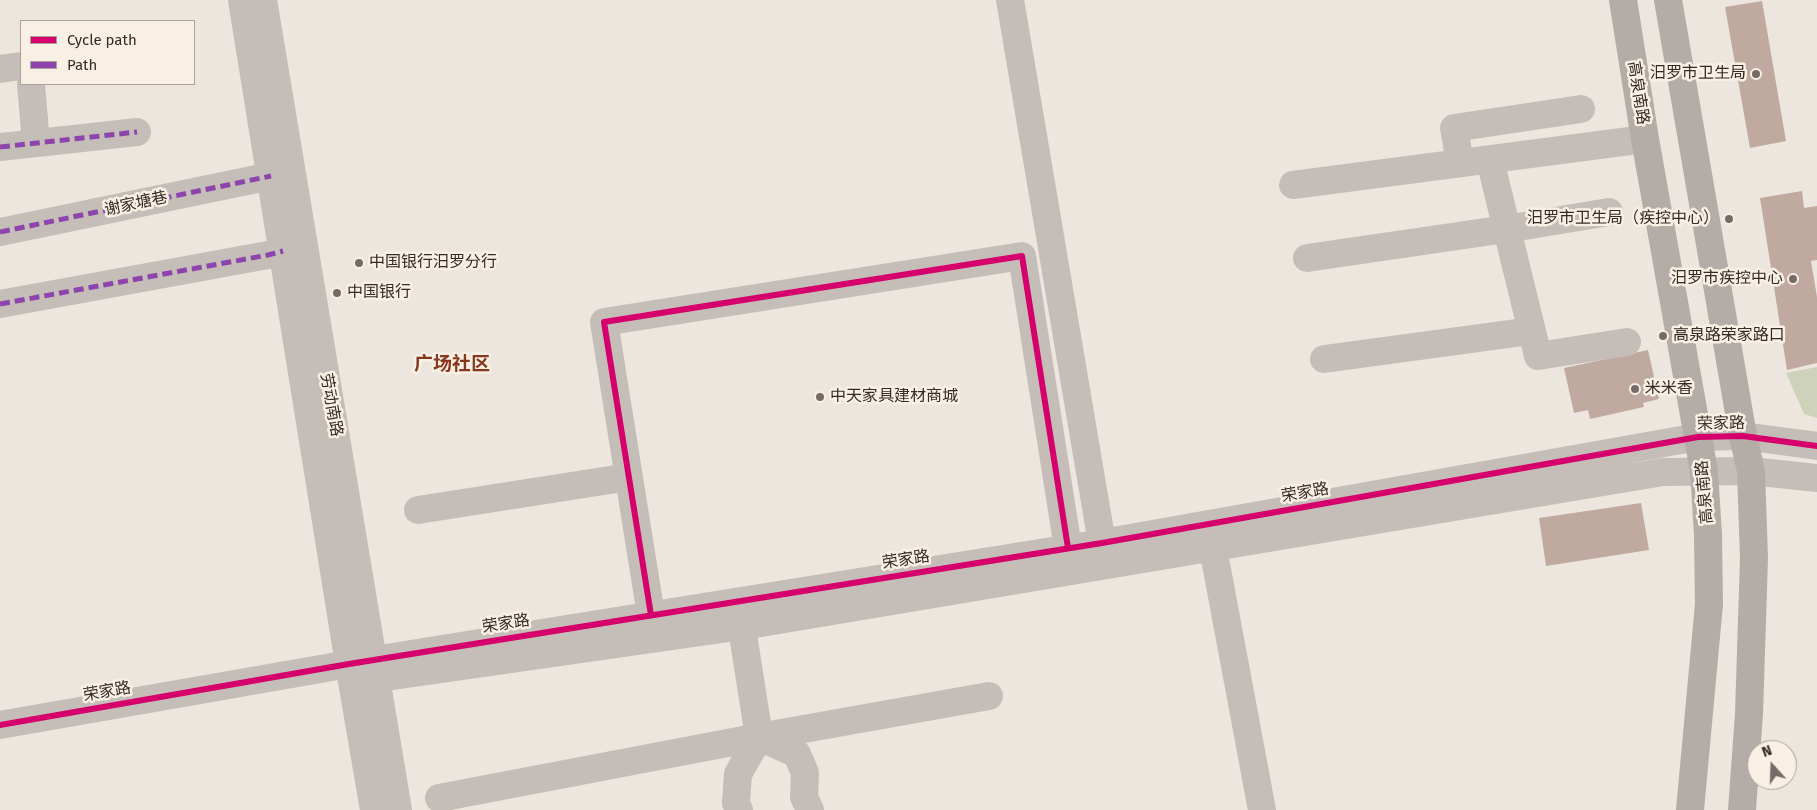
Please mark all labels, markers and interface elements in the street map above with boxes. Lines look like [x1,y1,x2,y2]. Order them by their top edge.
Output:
legend [20,20,195,85]
text: Cycle path [67,31,137,49]
text: Path [67,56,97,74]
street label: 高泉南路 [1624,60,1652,126]
place label: 汨罗市卫生局 [1650,64,1746,84]
marker: 汨罗市卫生局 [1750,68,1762,80]
street label: 谢家塘巷 [103,188,169,220]
place label: 汨罗市卫生局（疾控中心） [1527,209,1719,229]
marker: 汨罗市卫生局（疾控中心） [1723,213,1735,225]
place label: 中国银行汨罗分行 [369,253,497,273]
marker: 中国银行汨罗分行 [353,257,365,269]
place label: 汨罗市疾控中心 [1671,269,1783,289]
marker: 汨罗市疾控中心 [1787,273,1799,285]
place label: 中国银行 [347,283,411,303]
marker: 中国银行 [331,287,343,299]
place label: 高泉路荣家路口 [1673,326,1785,346]
marker: 高泉路荣家路口 [1657,330,1669,342]
district label: 广场社区 [414,354,490,376]
street label: 劳动南路 [316,372,346,438]
place label: 米米香 [1645,379,1693,399]
marker: 米米香 [1629,383,1641,395]
place label: 中天家具建材商城 [830,387,958,407]
marker: 中天家具建材商城 [814,391,826,403]
street label: 荣家路 [1697,414,1745,434]
street label: 高泉南路 [1693,459,1717,525]
street label: 荣家路 [1280,479,1330,507]
street label: 荣家路 [881,547,931,573]
street label: 荣家路 [481,611,531,637]
street label: 荣家路 [82,678,132,706]
north arrow [1747,740,1797,790]
text: N [1760,742,1774,761]

